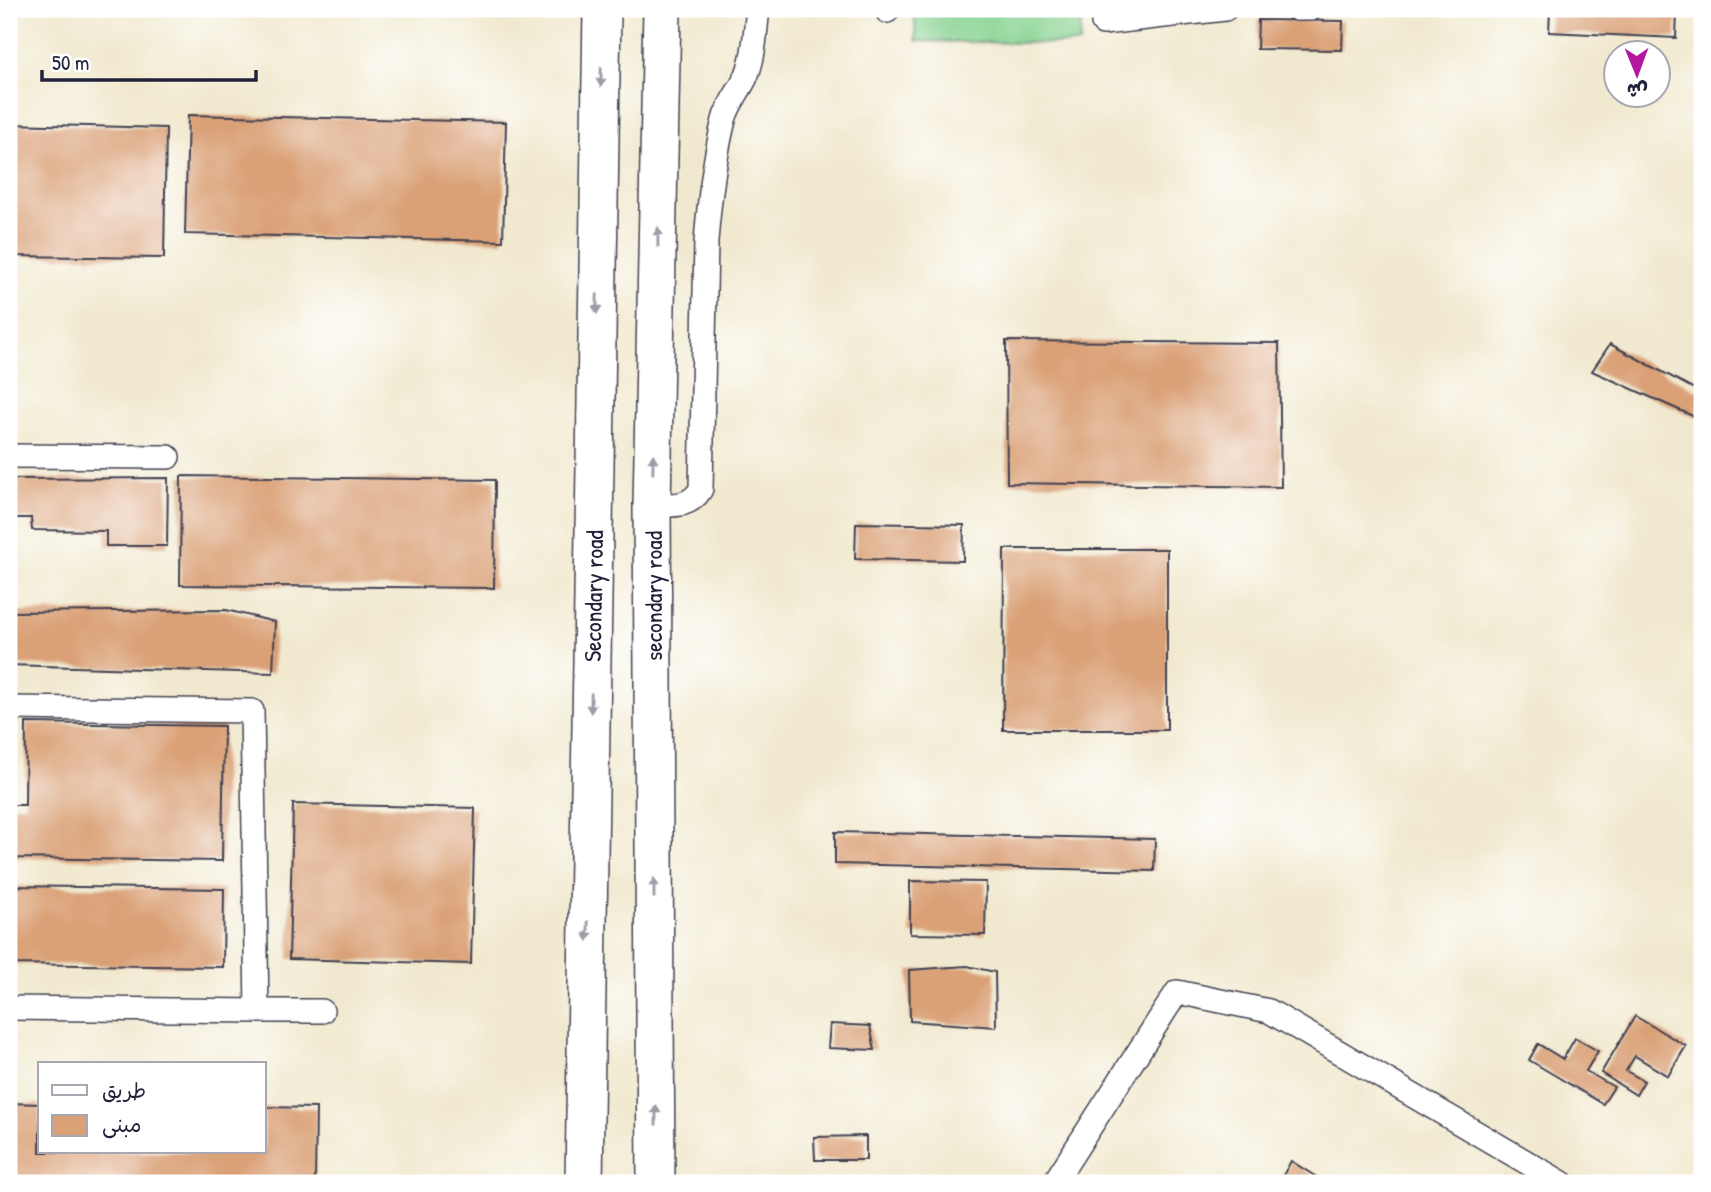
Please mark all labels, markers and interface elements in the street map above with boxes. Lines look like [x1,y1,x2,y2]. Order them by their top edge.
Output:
scale bar [42,38,256,82]
north arrow [1602,38,1672,108]
text: 50 m [52,48,89,77]
one-way arrow [595,66,607,88]
text: ش [1627,78,1648,104]
one-way arrow [652,225,663,247]
one-way arrow [592,294,603,316]
one-way arrow [647,453,659,475]
street label: Secondary road [576,530,610,662]
street label: secondary road [637,531,669,661]
one-way arrow [585,693,597,715]
one-way arrow [648,876,660,898]
one-way arrow [582,920,594,942]
legend [38,1062,266,1154]
text: طريق [102,1076,146,1105]
one-way arrow [650,1104,662,1126]
text: مبنى [102,1110,141,1139]

